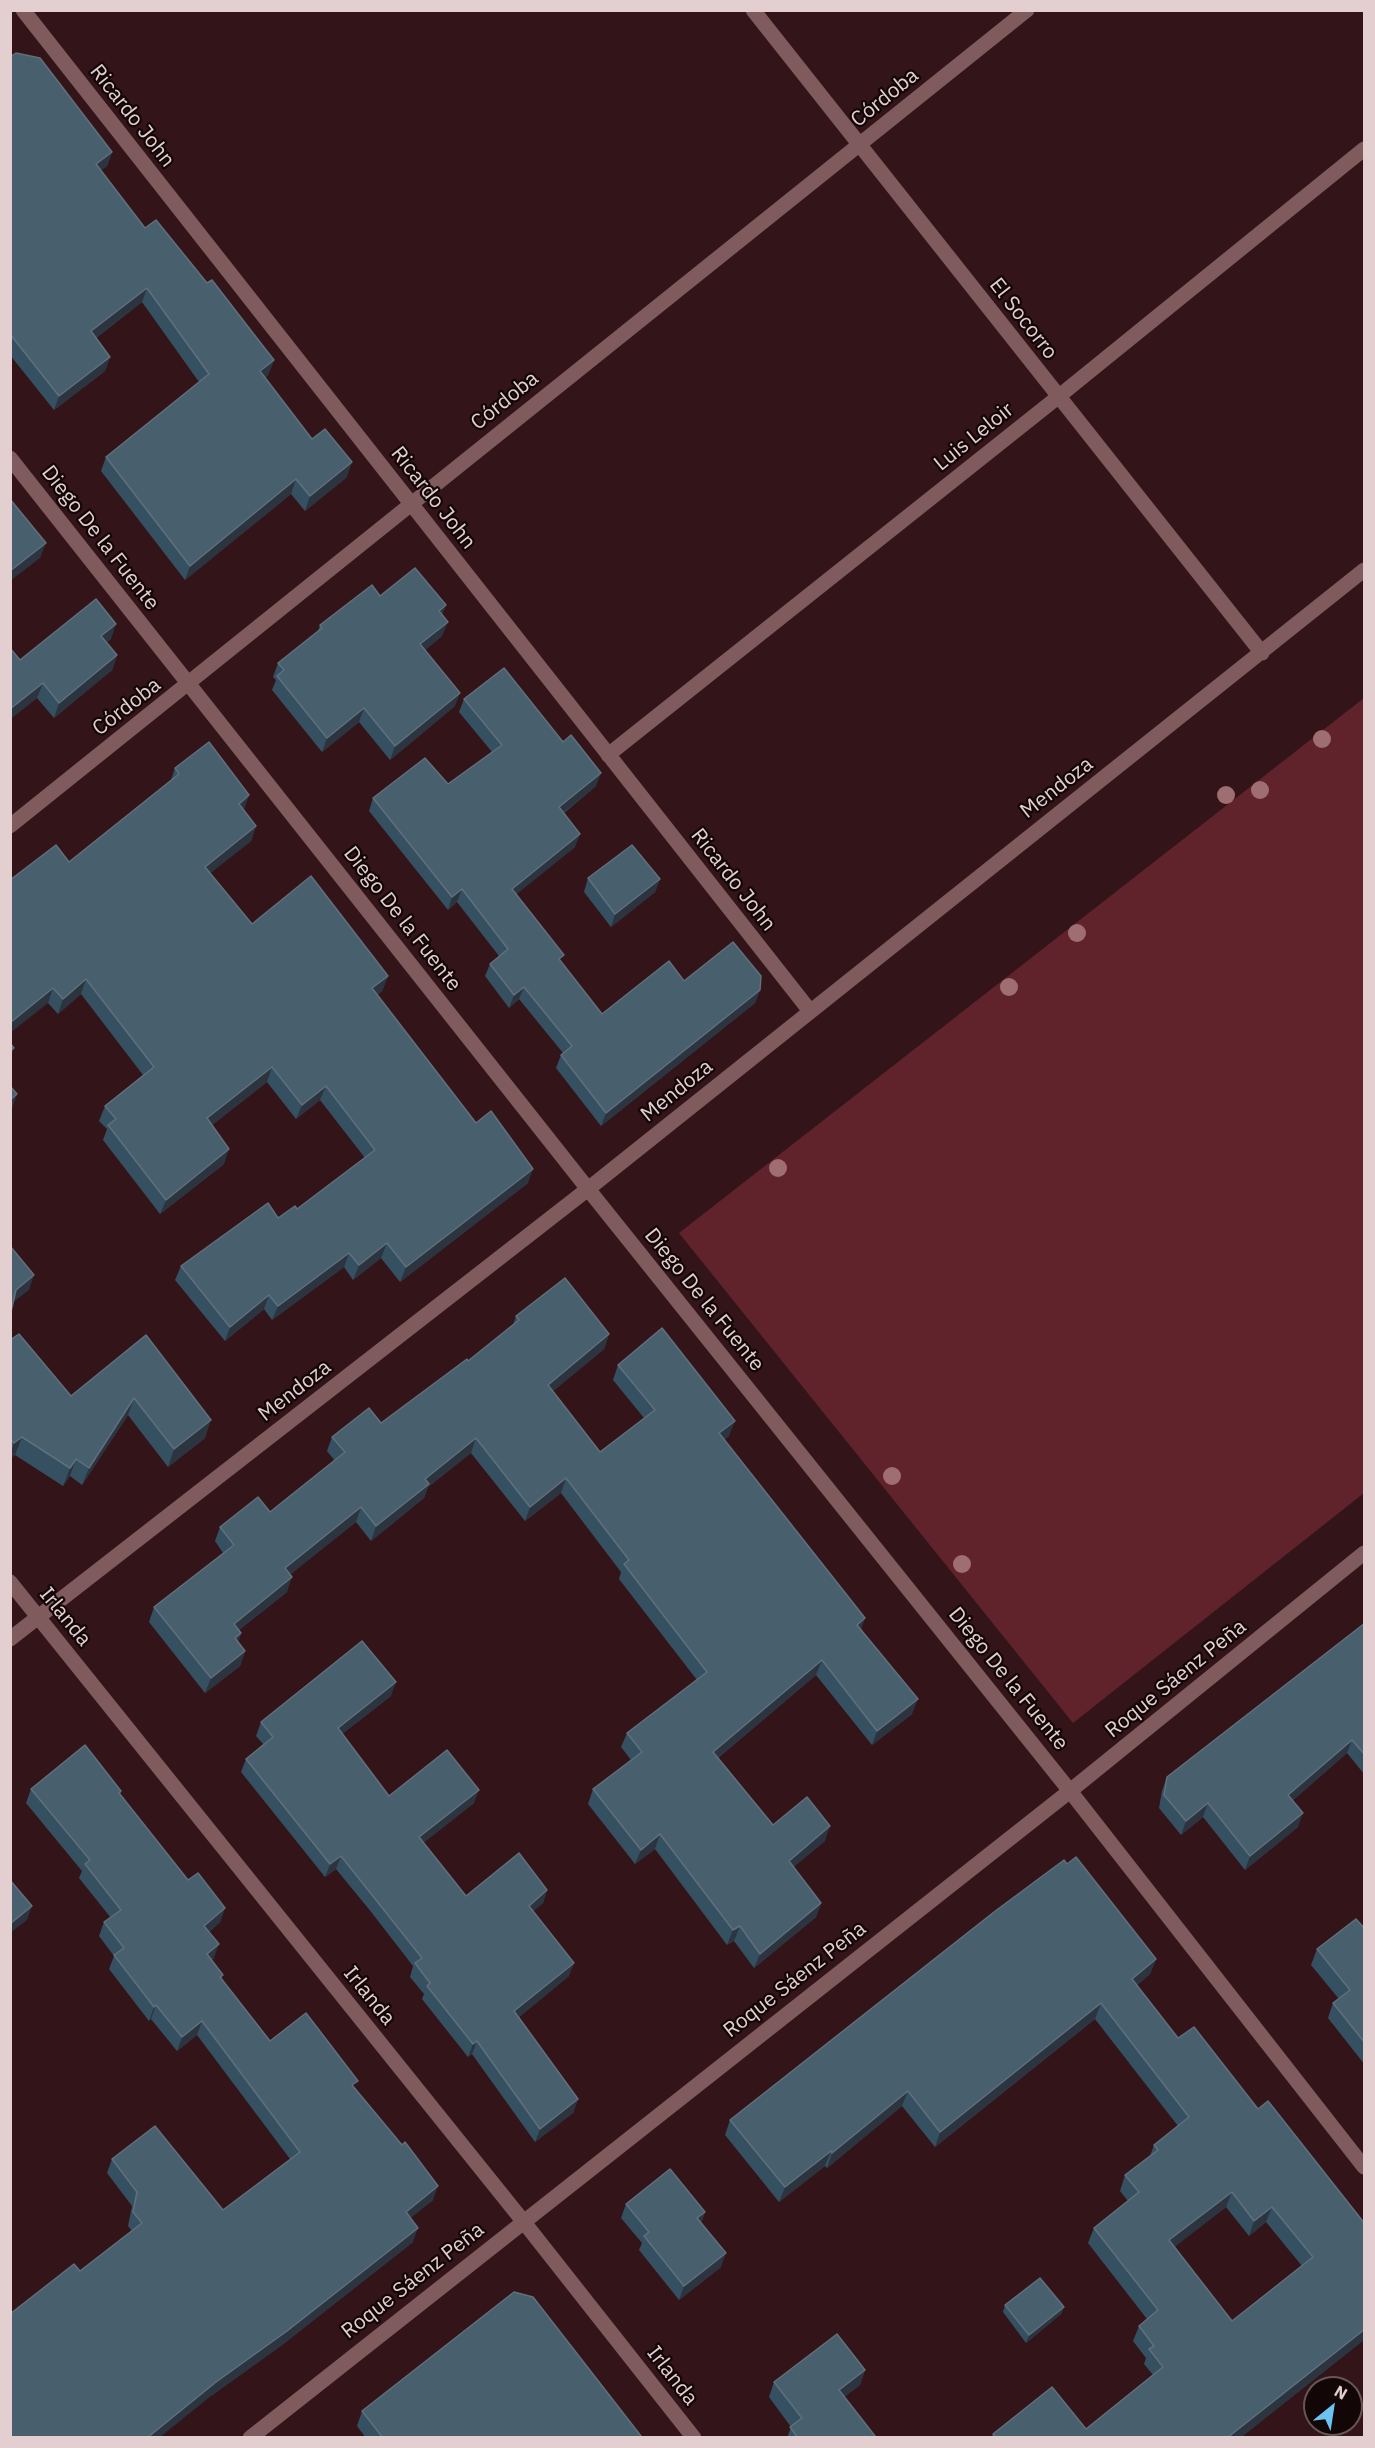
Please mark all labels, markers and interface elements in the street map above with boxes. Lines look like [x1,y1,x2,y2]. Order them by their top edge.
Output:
street label: Ricardo John [84,60,180,172]
street label: Córdoba [846,63,924,133]
street label: El Socorro [983,273,1063,365]
street label: Córdoba [466,366,544,436]
street label: Luis Leloir [929,397,1019,477]
street label: Ricardo John [385,442,481,554]
street label: Diego De la Fuente [36,461,164,615]
street label: Córdoba [88,673,166,741]
street label: Mendoza [1016,752,1098,824]
street label: Ricardo John [685,824,781,936]
street label: Diego De la Fuente [338,842,466,996]
street label: Mendoza [636,1054,718,1128]
street label: Diego De la Fuente [639,1224,769,1376]
street label: Mendoza [254,1355,336,1427]
street label: Irlanda [34,1583,96,1651]
street label: Diego De la Fuente [943,1603,1073,1755]
street label: Roque Sáenz Peña [1100,1614,1252,1744]
street label: Roque Sáenz Peña [719,1917,871,2043]
street label: Irlanda [338,1962,400,2030]
street label: Roque Sáenz Peña [337,2218,489,2344]
street label: Irlanda [641,2341,703,2411]
north arrow [1303,2376,1363,2436]
text: N [1331,2381,1351,2404]

